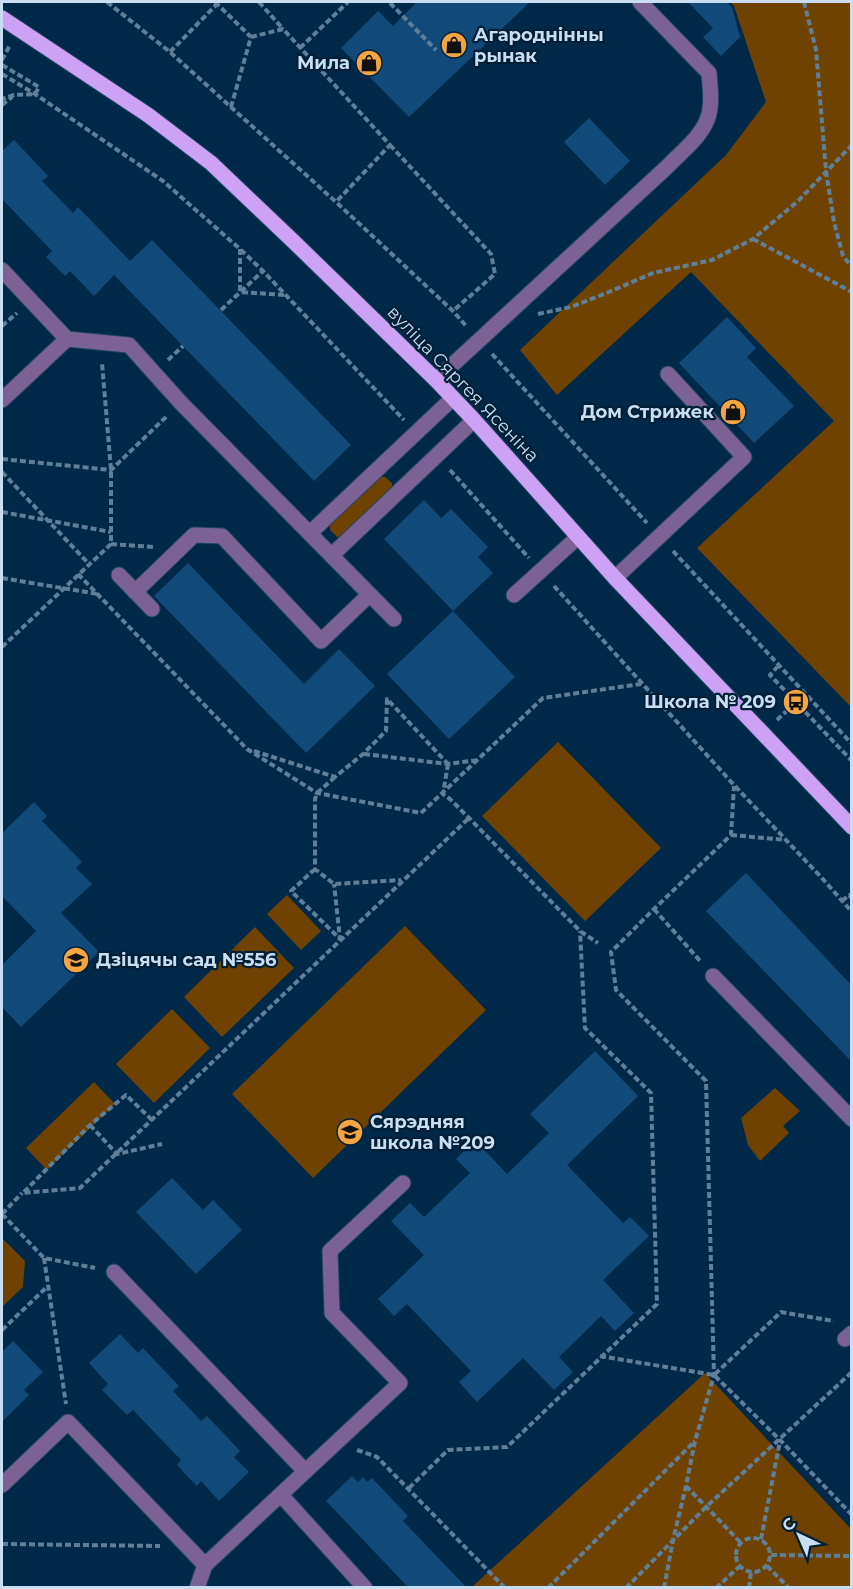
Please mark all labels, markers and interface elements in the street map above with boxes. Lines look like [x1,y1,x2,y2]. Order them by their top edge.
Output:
place label: Агароднінны рынак [474,24,604,67]
shop icon: Агароднінны рынак [439,30,469,60]
shop icon: Мила [354,48,384,78]
place label: Мила [297,52,350,74]
street label: вуліца Сяргея Ясеніна [383,301,543,467]
shop icon: Дом Стрижек [718,397,748,427]
place label: Дом Стрижек [581,401,714,423]
bus stop icon: Школа № 209 [781,687,811,717]
place label: Школа № 209 [644,691,776,713]
school or university icon: Дзіцячы сад №556 [61,945,91,975]
place label: Дзіцячы сад №556 [96,949,277,971]
place label: Сярэдняя школа №209 [370,1111,495,1154]
school or university icon: Сярэдняя школа №209 [335,1117,365,1147]
north arrow [769,1505,829,1565]
text: С [778,1513,800,1535]

